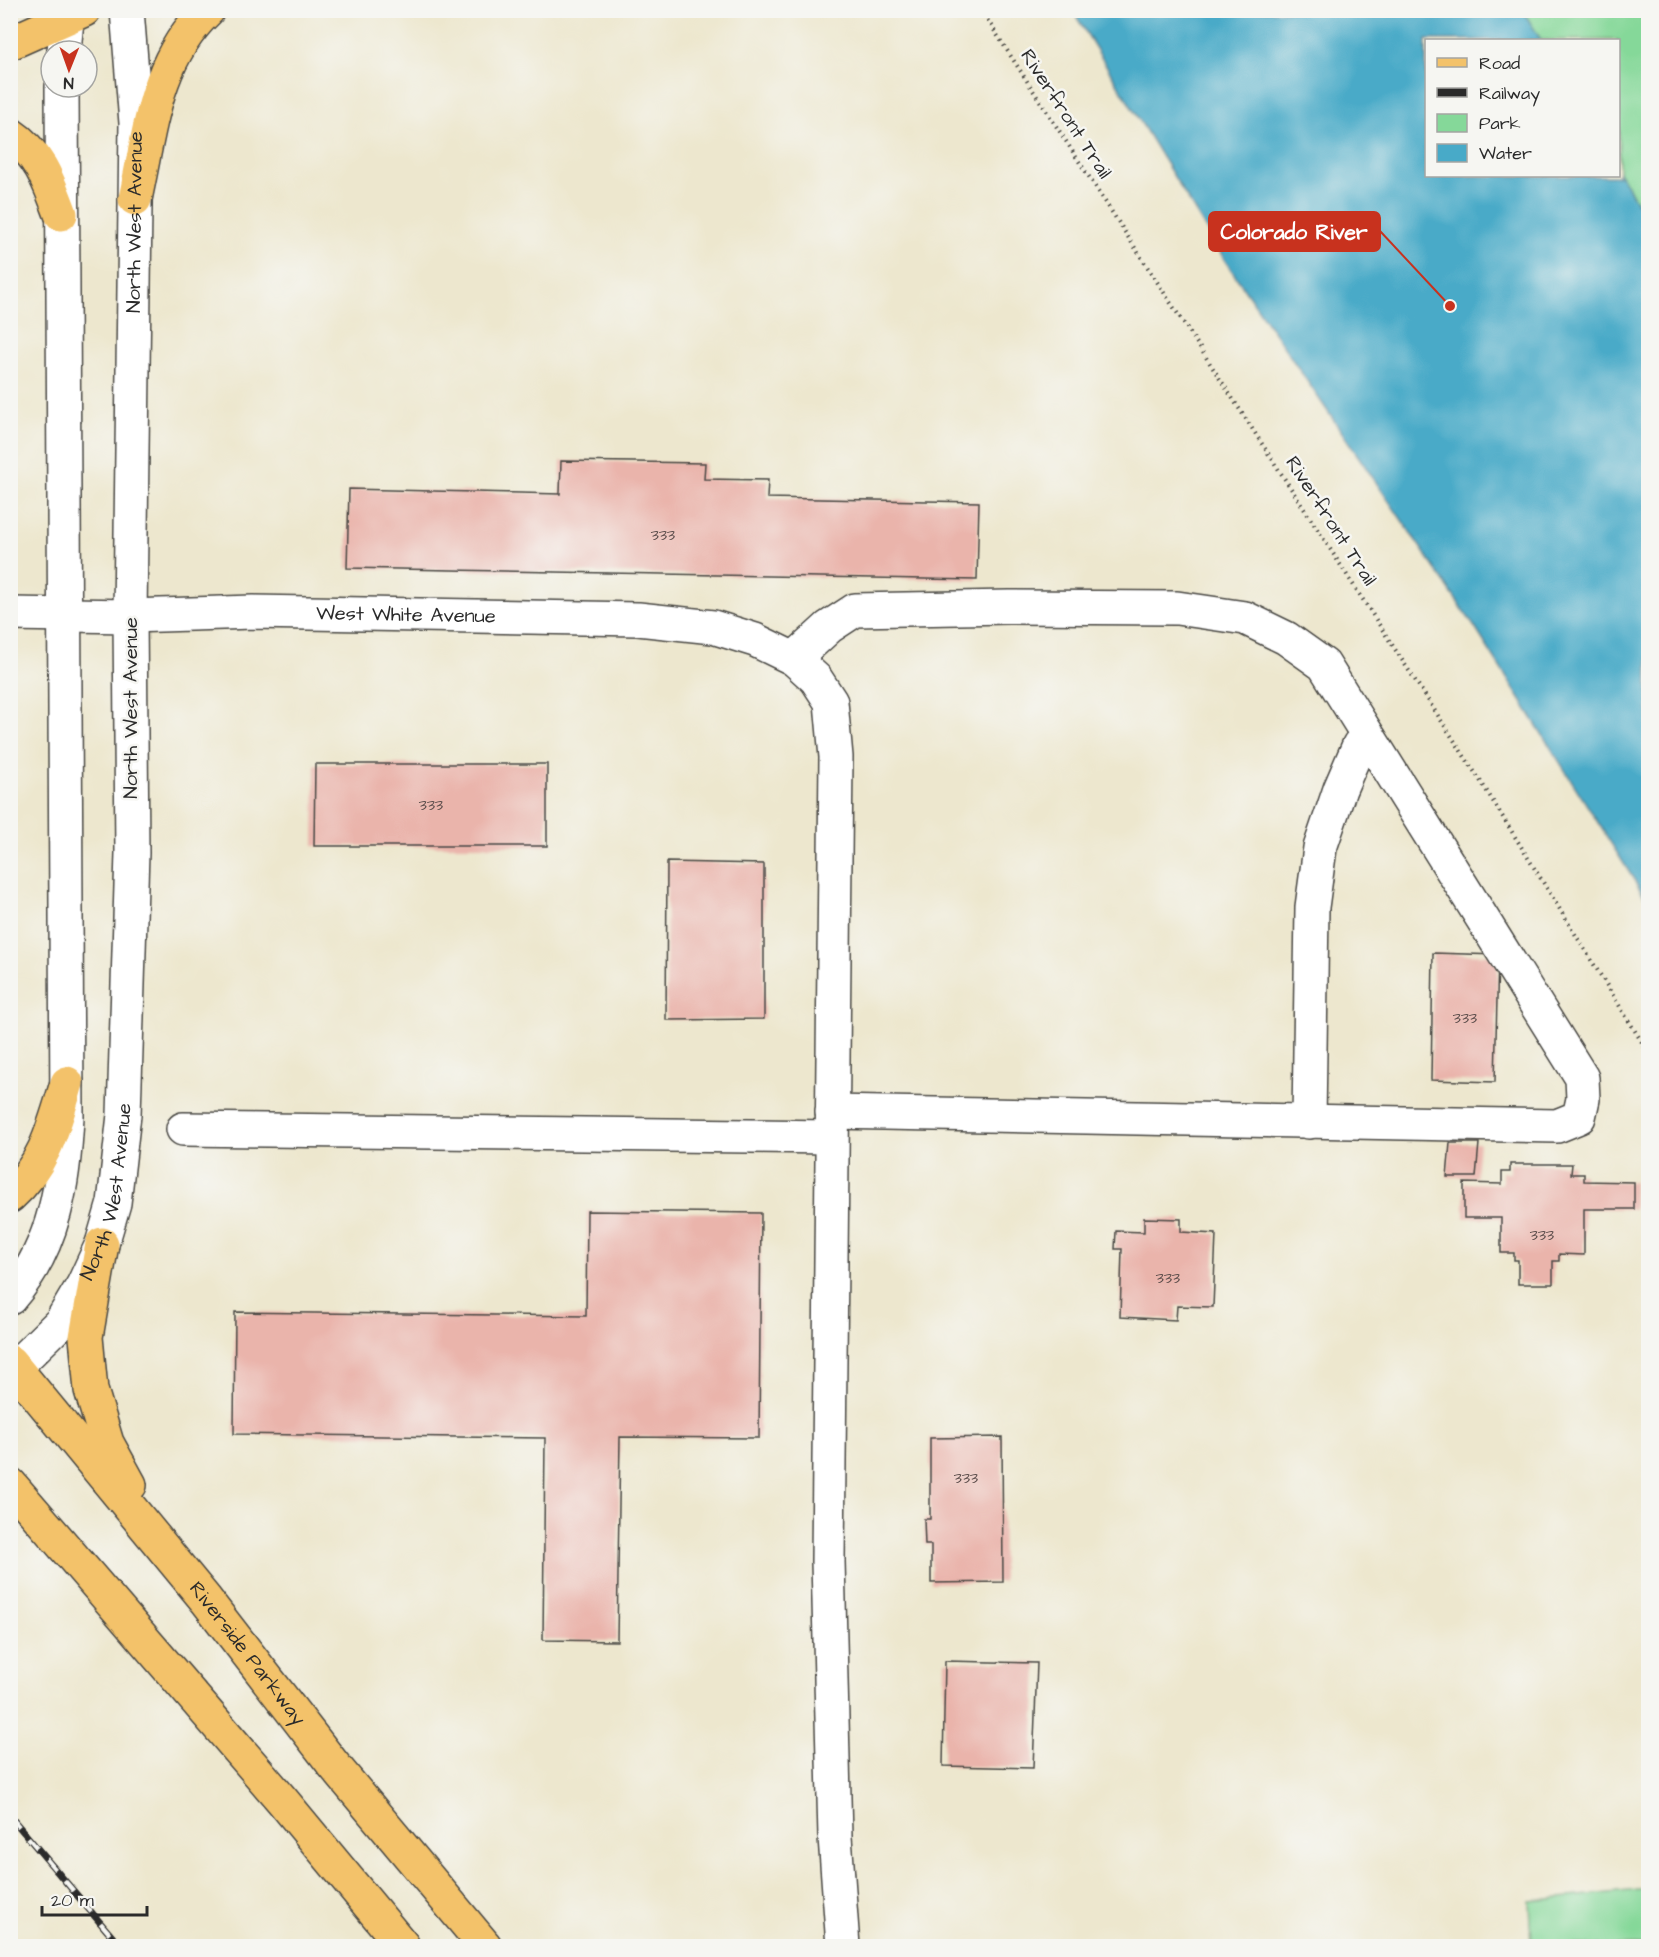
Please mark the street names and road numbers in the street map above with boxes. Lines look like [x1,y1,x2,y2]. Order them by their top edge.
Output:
street label: Riverfront Trail [1014,44,1118,184]
street label: North West Avenue [120,131,150,313]
street label: Riverfront Trail [1279,451,1383,591]
street label: West White Avenue [316,599,496,630]
street label: North West Avenue [117,617,145,799]
street label: North West Avenue [73,1103,138,1285]
street label: Riverside Parkway [182,1576,312,1732]

